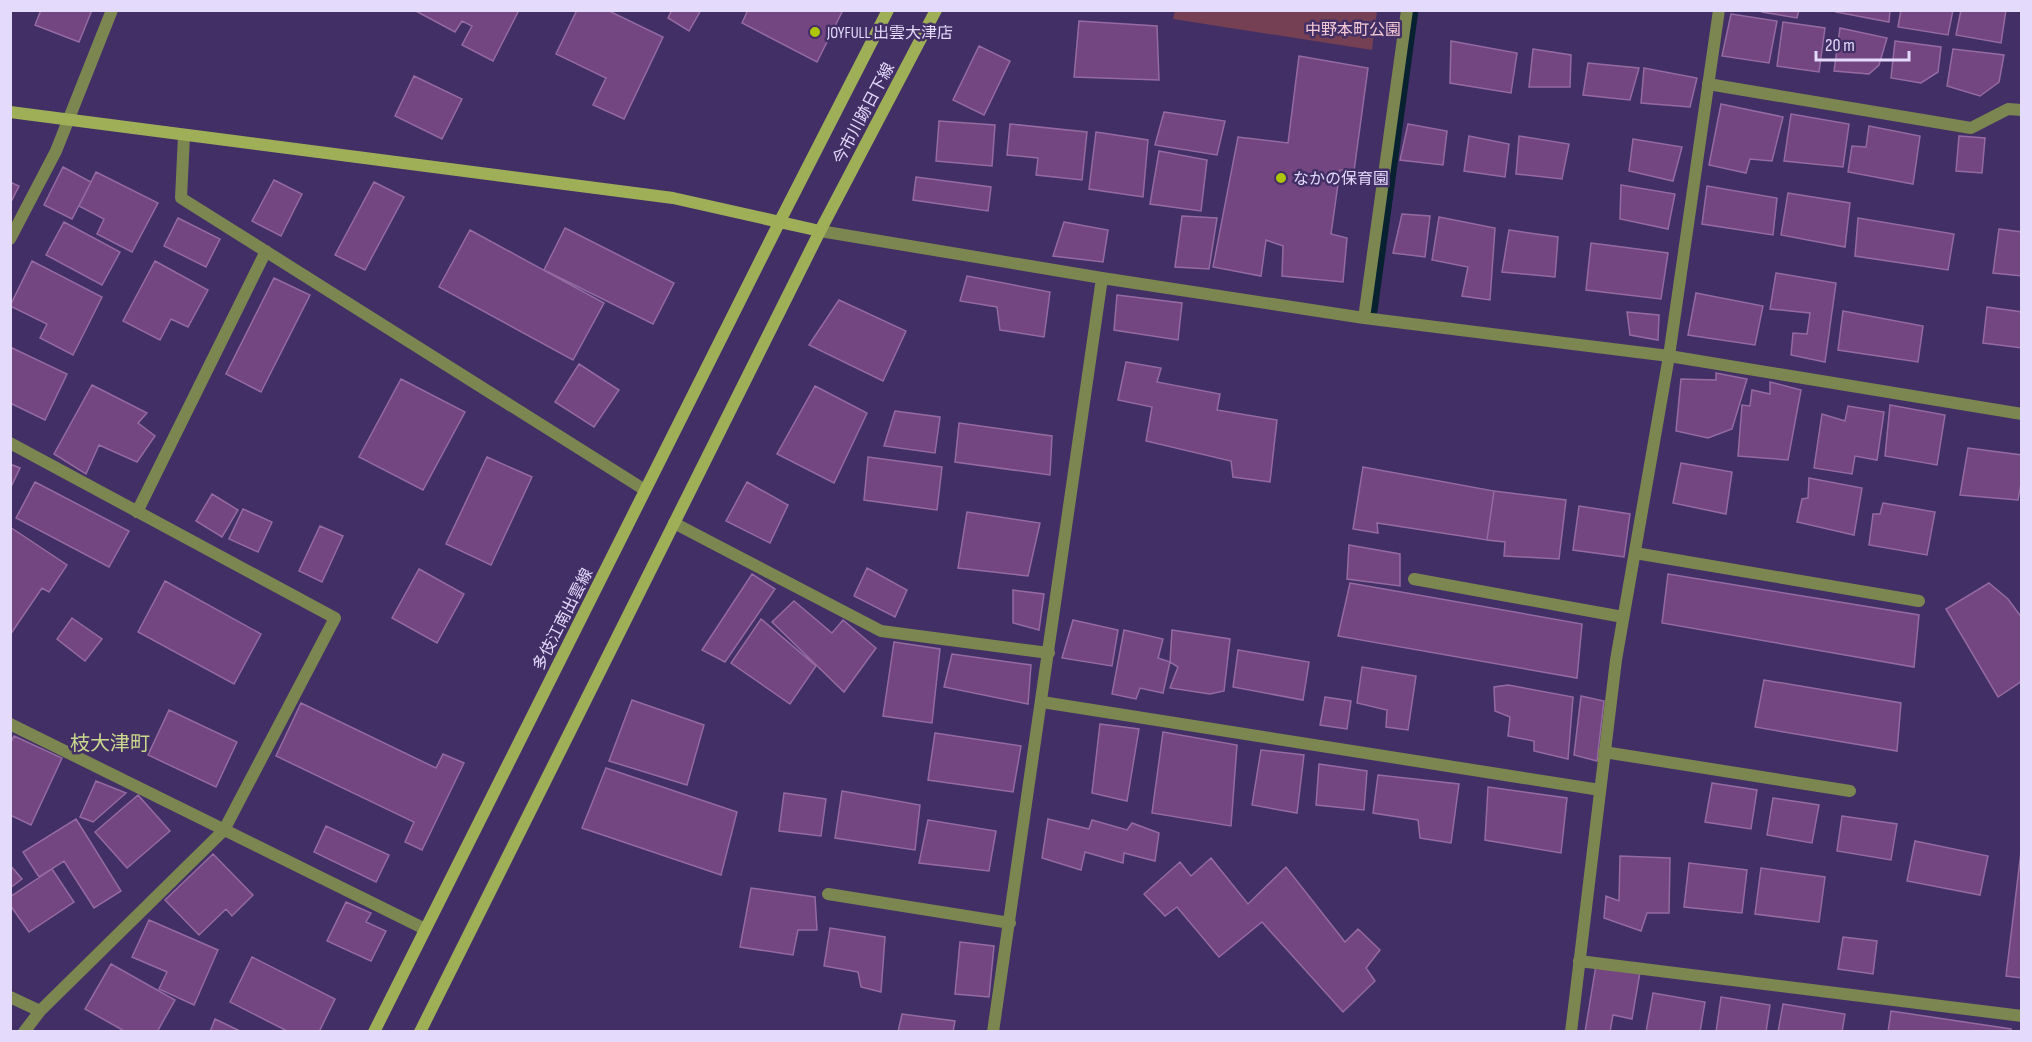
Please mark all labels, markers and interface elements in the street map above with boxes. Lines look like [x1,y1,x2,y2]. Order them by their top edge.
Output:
park label: 中野本町公園 [1305,21,1401,40]
place label: JOYFULL 出雲大津店 [826,24,953,43]
scale bar [1816,24,1909,62]
marker: JOYFULL 出雲大津店 [808,25,822,39]
text: 20 m [1825,35,1855,56]
street label: 今市川跡日下線 [830,60,899,168]
place label: なかの保育園 [1293,170,1389,189]
marker: なかの保育園 [1274,171,1288,185]
street label: 多伎江南出雲線 [529,565,597,674]
district label: 枝大津町 [70,732,150,756]

